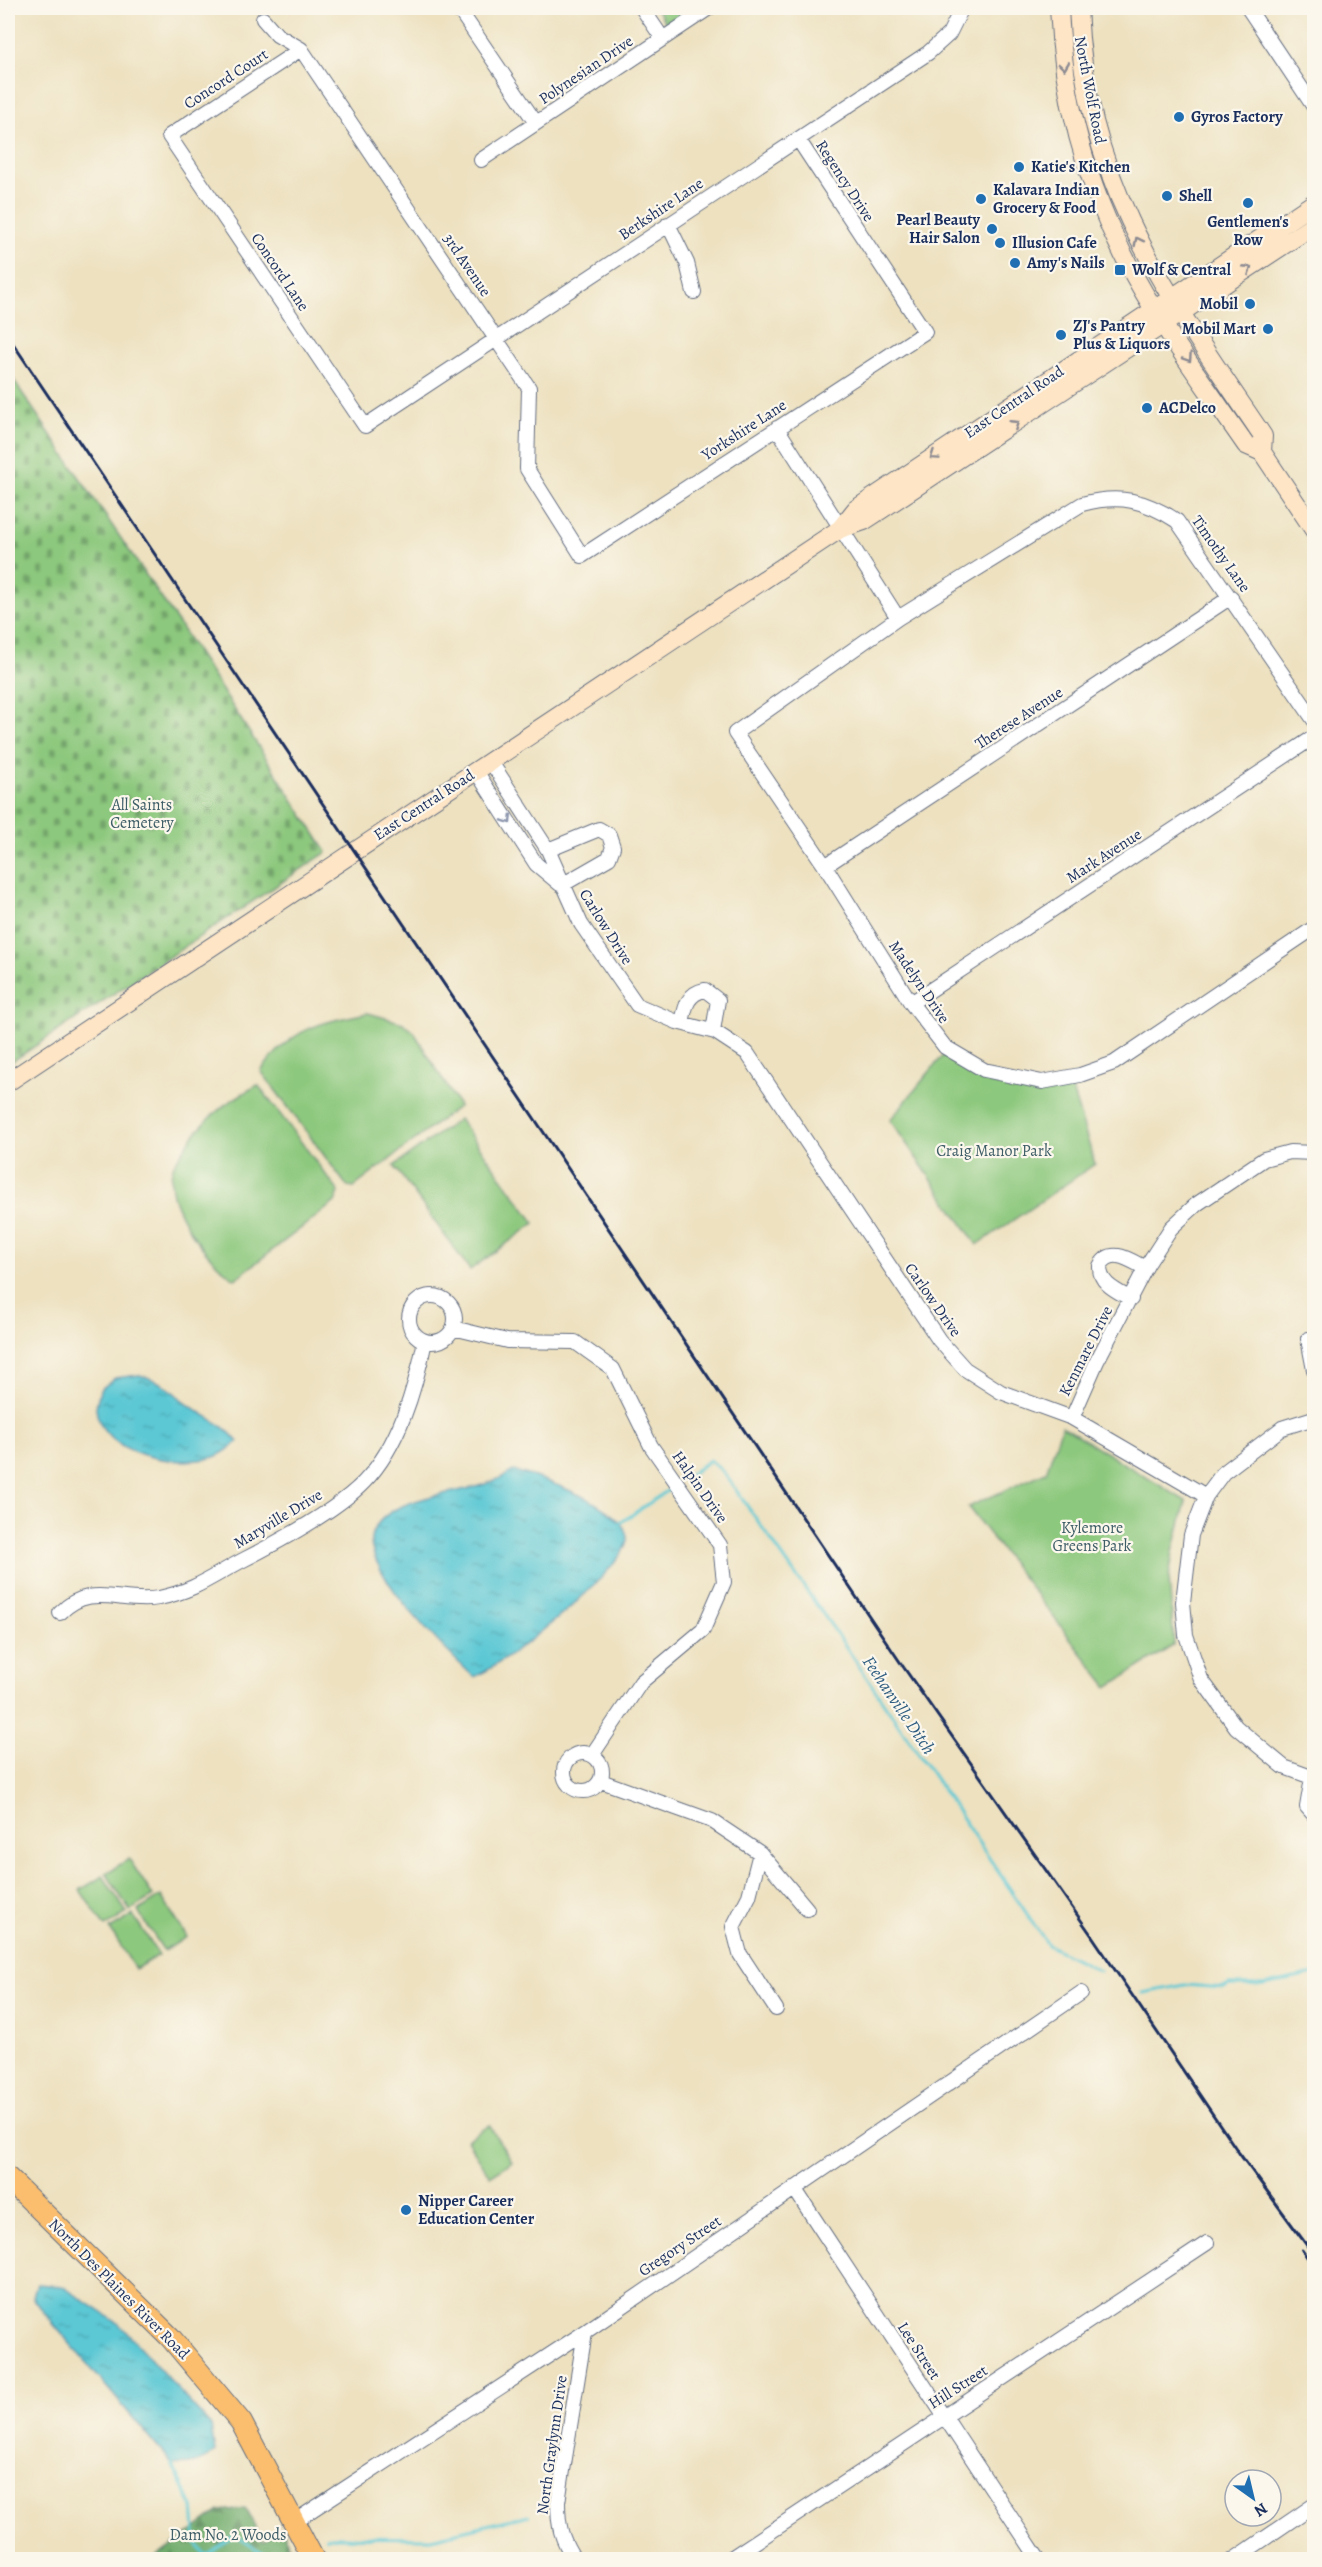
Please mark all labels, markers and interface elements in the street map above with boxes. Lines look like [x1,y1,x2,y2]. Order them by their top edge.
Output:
street label: Polynesian Drive [535,30,637,110]
street label: North Wolf Road [1069,34,1111,146]
street label: Concord Court [180,44,272,114]
one-way arrow [1057,61,1069,70]
place label: Gyros Factory [1191,106,1283,128]
marker: Gyros Factory [1172,110,1186,124]
street label: Regency Drive [810,136,880,226]
place label: Katie's Kitchen [1031,156,1130,178]
marker: Katie's Kitchen [1012,160,1026,174]
street label: Berkshire Lane [614,172,708,246]
place label: Kalavara Indian Grocery & Food [993,179,1099,219]
place label: Shell [1179,185,1213,207]
marker: Shell [1160,189,1174,203]
marker: Kalavara Indian Grocery & Food [974,192,988,206]
marker: Gentlemen's Row [1241,196,1255,210]
place label: Pearl Beauty Hair Salon [896,209,981,249]
place label: Gentlemen's Row [1207,211,1289,251]
marker: Pearl Beauty Hair Salon [985,222,999,236]
street label: Concord Lane [246,228,314,316]
street label: 3rd Avenue [438,229,496,301]
place label: Illusion Cafe [1012,232,1097,254]
marker: Illusion Cafe [993,236,1007,250]
one-way arrow [1134,237,1145,248]
place label: Amy's Nails [1026,252,1105,274]
marker: Amy's Nails [1008,256,1022,270]
place label: Wolf & Central [1131,259,1232,281]
marker: Wolf & Central [1113,263,1127,277]
one-way arrow [1241,265,1252,276]
place label: Mobil [1199,293,1239,315]
marker: Mobil [1243,297,1257,311]
place label: ZJ's Pantry Plus & Liquors [1073,315,1170,355]
place label: Mobil Mart [1182,318,1257,340]
marker: Mobil Mart [1261,322,1275,336]
marker: ZJ's Pantry Plus & Liquors [1054,328,1068,342]
one-way arrow [1180,352,1191,363]
street label: East Central Road [960,360,1069,444]
street label: Yorkshire Lane [696,394,791,466]
place label: ACDelco [1158,397,1216,419]
marker: ACDelco [1140,401,1154,415]
one-way arrow [1009,419,1019,431]
one-way arrow [929,449,940,460]
street label: Timothy Lane [1186,511,1256,597]
street label: Therese Avenue [971,681,1067,755]
street label: East Central Road [369,764,479,846]
park label: All Saints Cemetery [110,794,175,834]
one-way arrow [501,813,512,824]
street label: Mark Avenue [1062,823,1146,889]
street label: Carlow Drive [574,885,638,969]
street label: Madelyn Drive [883,936,955,1028]
park label: Craig Manor Park [936,1140,1052,1162]
street label: Carlow Drive [899,1259,967,1341]
street label: Kenmare Drive [1054,1302,1118,1400]
street label: Halpin Drive [667,1446,733,1528]
street label: Maryville Drive [229,1484,327,1554]
park label: Kylemore Greens Park [1052,1517,1132,1557]
water label: Feehanville Ditch [857,1651,941,1759]
place label: Nipper Career Education Center [418,2190,535,2230]
marker: Nipper Career Education Center [399,2203,413,2217]
street label: Gregory Street [634,2210,726,2282]
street label: North Des Plaines River Road [44,2214,195,2365]
street label: Lee Street [892,2318,946,2384]
street label: Hill Street [924,2360,992,2414]
street label: North Graylynn Drive [531,2374,573,2516]
north arrow [1223,2468,1283,2528]
text: N [1250,2497,1272,2522]
park label: Dam No. 2 Woods [170,2524,286,2546]

